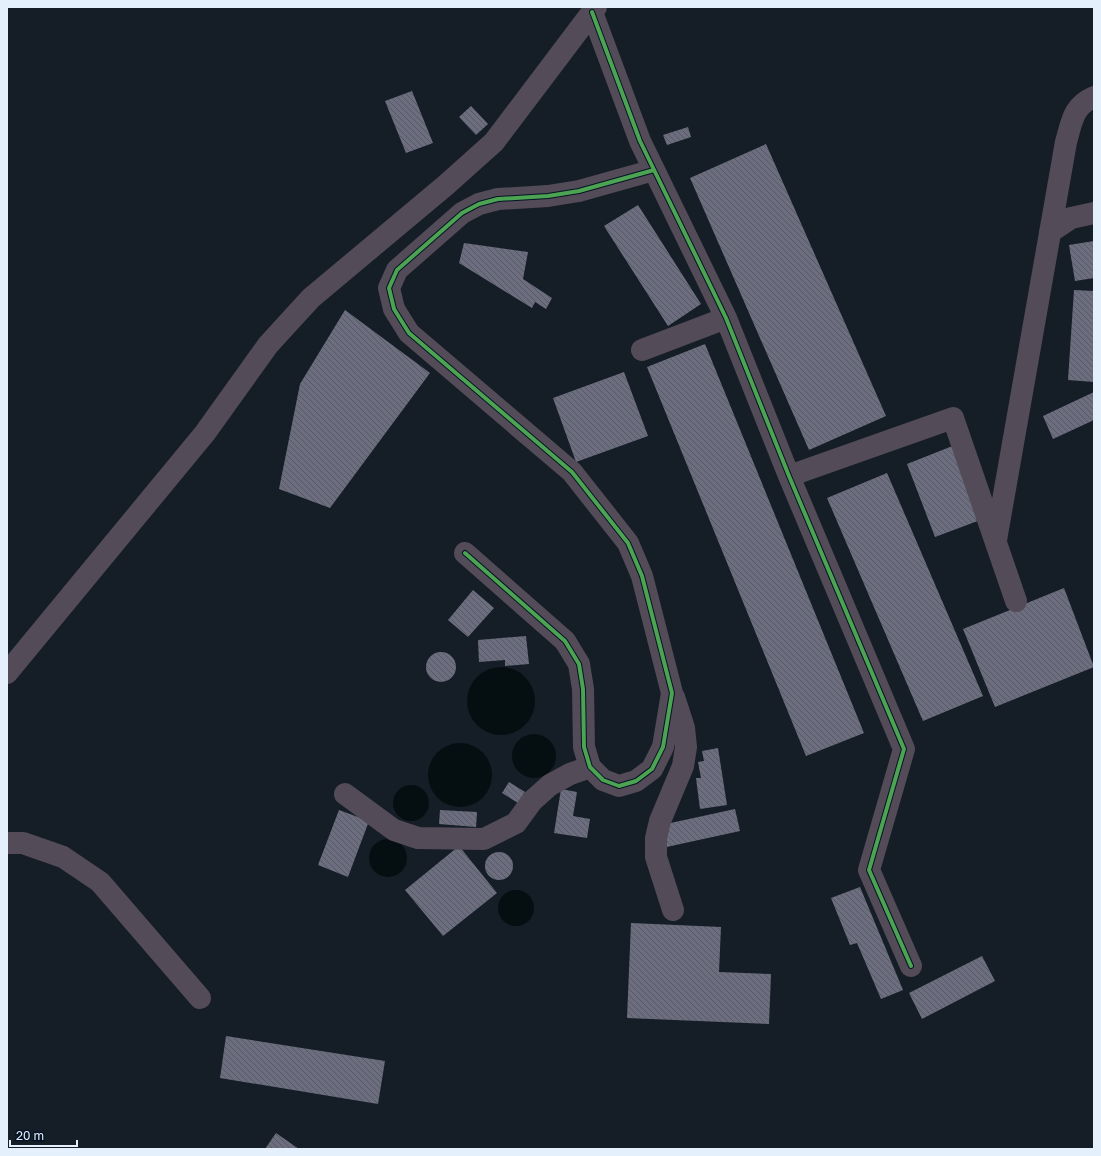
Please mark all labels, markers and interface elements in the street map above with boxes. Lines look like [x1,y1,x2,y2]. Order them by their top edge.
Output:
scale bar [10,1122,77,1148]
text: 20 m [16,1128,44,1143]

